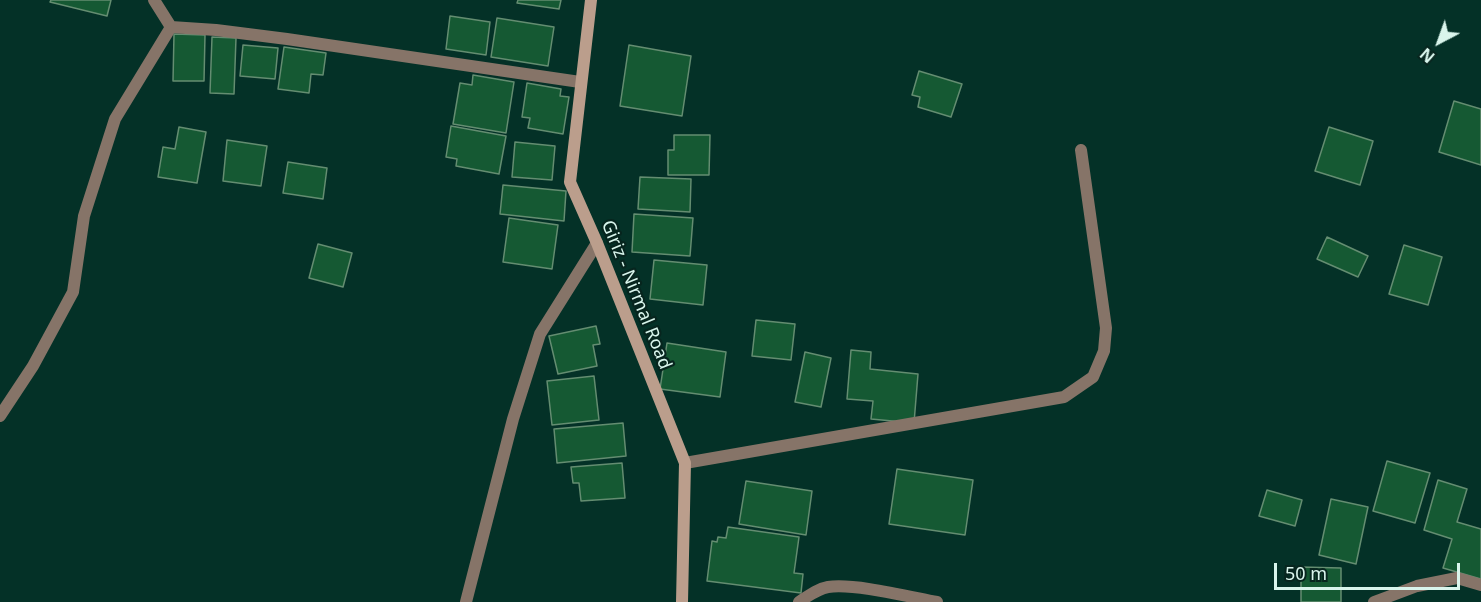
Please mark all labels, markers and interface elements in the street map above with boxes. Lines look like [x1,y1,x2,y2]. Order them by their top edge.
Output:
north arrow [1409,12,1469,72]
text: N [1415,43,1439,68]
street label: Giriz - Nirmal Road [596,217,676,373]
scale bar [1277,551,1463,589]
text: 50 m [1285,561,1327,585]

